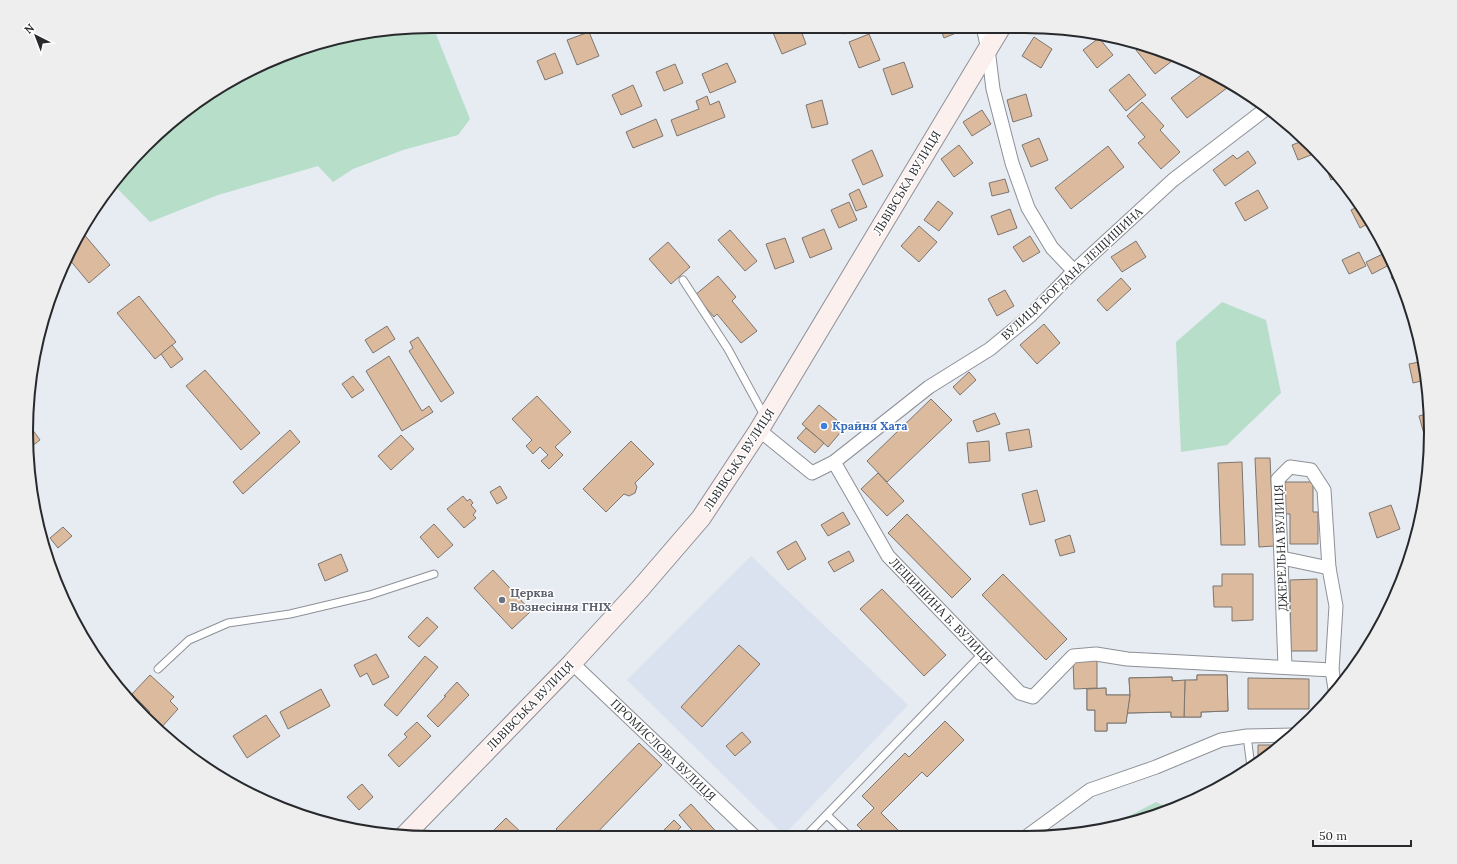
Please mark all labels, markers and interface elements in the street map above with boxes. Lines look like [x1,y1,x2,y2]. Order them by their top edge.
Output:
north arrow [16,16,56,56]
text: N [21,20,38,37]
street label: ЛЬВІВСЬКА ВУЛИЦЯ [869,128,944,238]
street label: ВУЛИЦЯ БОГДАНА ЛЕЩИШИНА [998,204,1146,343]
street label: ЛЬВІВСЬКА ВУЛИЦЯ [700,406,777,514]
place label: Крайня Хата [832,418,908,433]
marker: Крайня Хата [819,421,829,431]
street label: ДЖЕРЕЛЬНА ВУЛИЦЯ [1271,484,1290,612]
street label: ЛЕЩИШИНА Б. ВУЛИЦЯ [887,554,996,667]
place label: Церква Вознесіння ГНІХ [510,585,612,614]
marker: Церква Вознесіння ГНІХ [497,595,507,605]
street label: ЛЬВІВСЬКА ВУЛИЦЯ [483,658,576,754]
street label: ПРОМИСЛОВА ВУЛИЦЯ [608,696,719,804]
scale bar [1313,822,1411,848]
text: 50 m [1319,828,1347,843]

